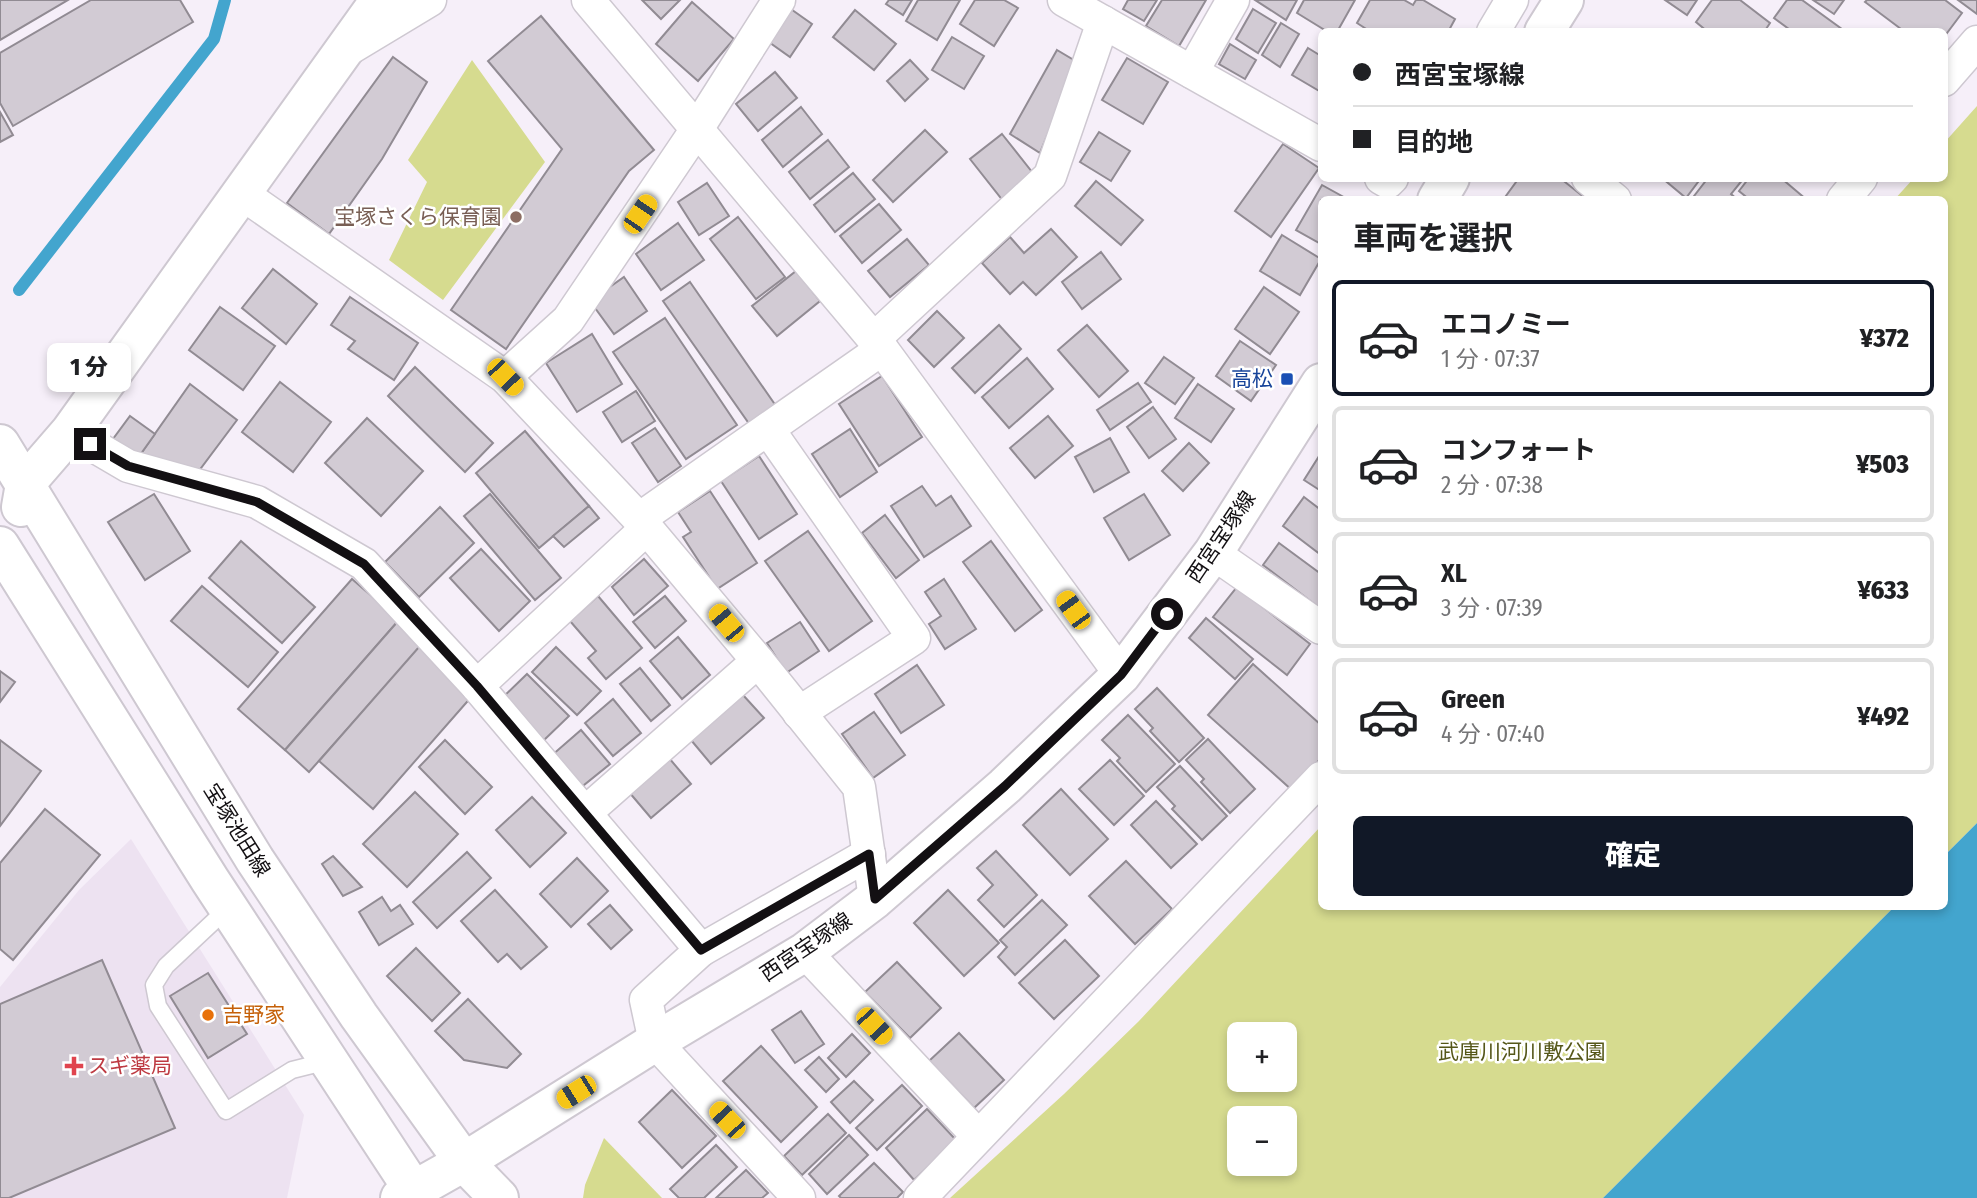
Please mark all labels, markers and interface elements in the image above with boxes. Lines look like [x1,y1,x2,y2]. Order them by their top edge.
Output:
text: 西宮宝塚線 [1395,60,1525,91]
text: 目的地 [1395,127,1473,158]
car [620,191,661,237]
place label: 宝塚さくら保育園 [334,204,502,230]
marker: 宝塚さくら保育園 [508,209,524,225]
text: 車両を選択 [1353,219,1513,257]
icon: car [1357,307,1420,370]
text: エコノミー [1441,309,1571,340]
text: ¥372 [1860,323,1909,354]
callout: 1 分 [48,342,132,392]
text: 1 分 · 07:37 [1441,345,1540,373]
text: 1 分 [70,353,108,381]
car [483,355,528,399]
place label: 高松 [1231,366,1273,392]
marker: 高松 [1279,371,1295,387]
route end [74,428,106,460]
icon: car [1357,433,1420,496]
text: コンフォート [1441,435,1596,466]
text: ¥503 [1856,449,1909,480]
text: 2 分 · 07:38 [1441,471,1543,499]
street label: 西宮宝塚線 [1181,486,1261,588]
text: XL [1441,558,1467,589]
icon: car [1357,559,1420,622]
text: ¥633 [1857,575,1909,606]
car [1053,587,1094,633]
text: 3 分 · 07:39 [1441,594,1543,622]
route start [1151,598,1183,630]
car [705,600,748,646]
text: Green [1441,684,1505,715]
icon: car [1357,685,1420,748]
text: ¥492 [1857,701,1909,732]
text: 4 分 · 07:40 [1441,720,1545,748]
street label: 宝塚池田線 [198,779,276,881]
button: 確定 [1353,816,1913,896]
street label: 西宮宝塚線 [755,907,857,987]
place label: 吉野家 [222,1002,285,1028]
car [852,1003,897,1049]
marker: 吉野家 [200,1007,216,1023]
map controls [1227,1022,1297,1176]
button: + [1227,1022,1297,1092]
park label: 武庫川河川敷公園 [1438,1039,1606,1065]
place label: スギ薬局 [88,1053,172,1079]
marker: スギ薬局 [66,1058,82,1074]
car [553,1072,600,1112]
car [705,1097,750,1143]
button: − [1227,1106,1297,1176]

